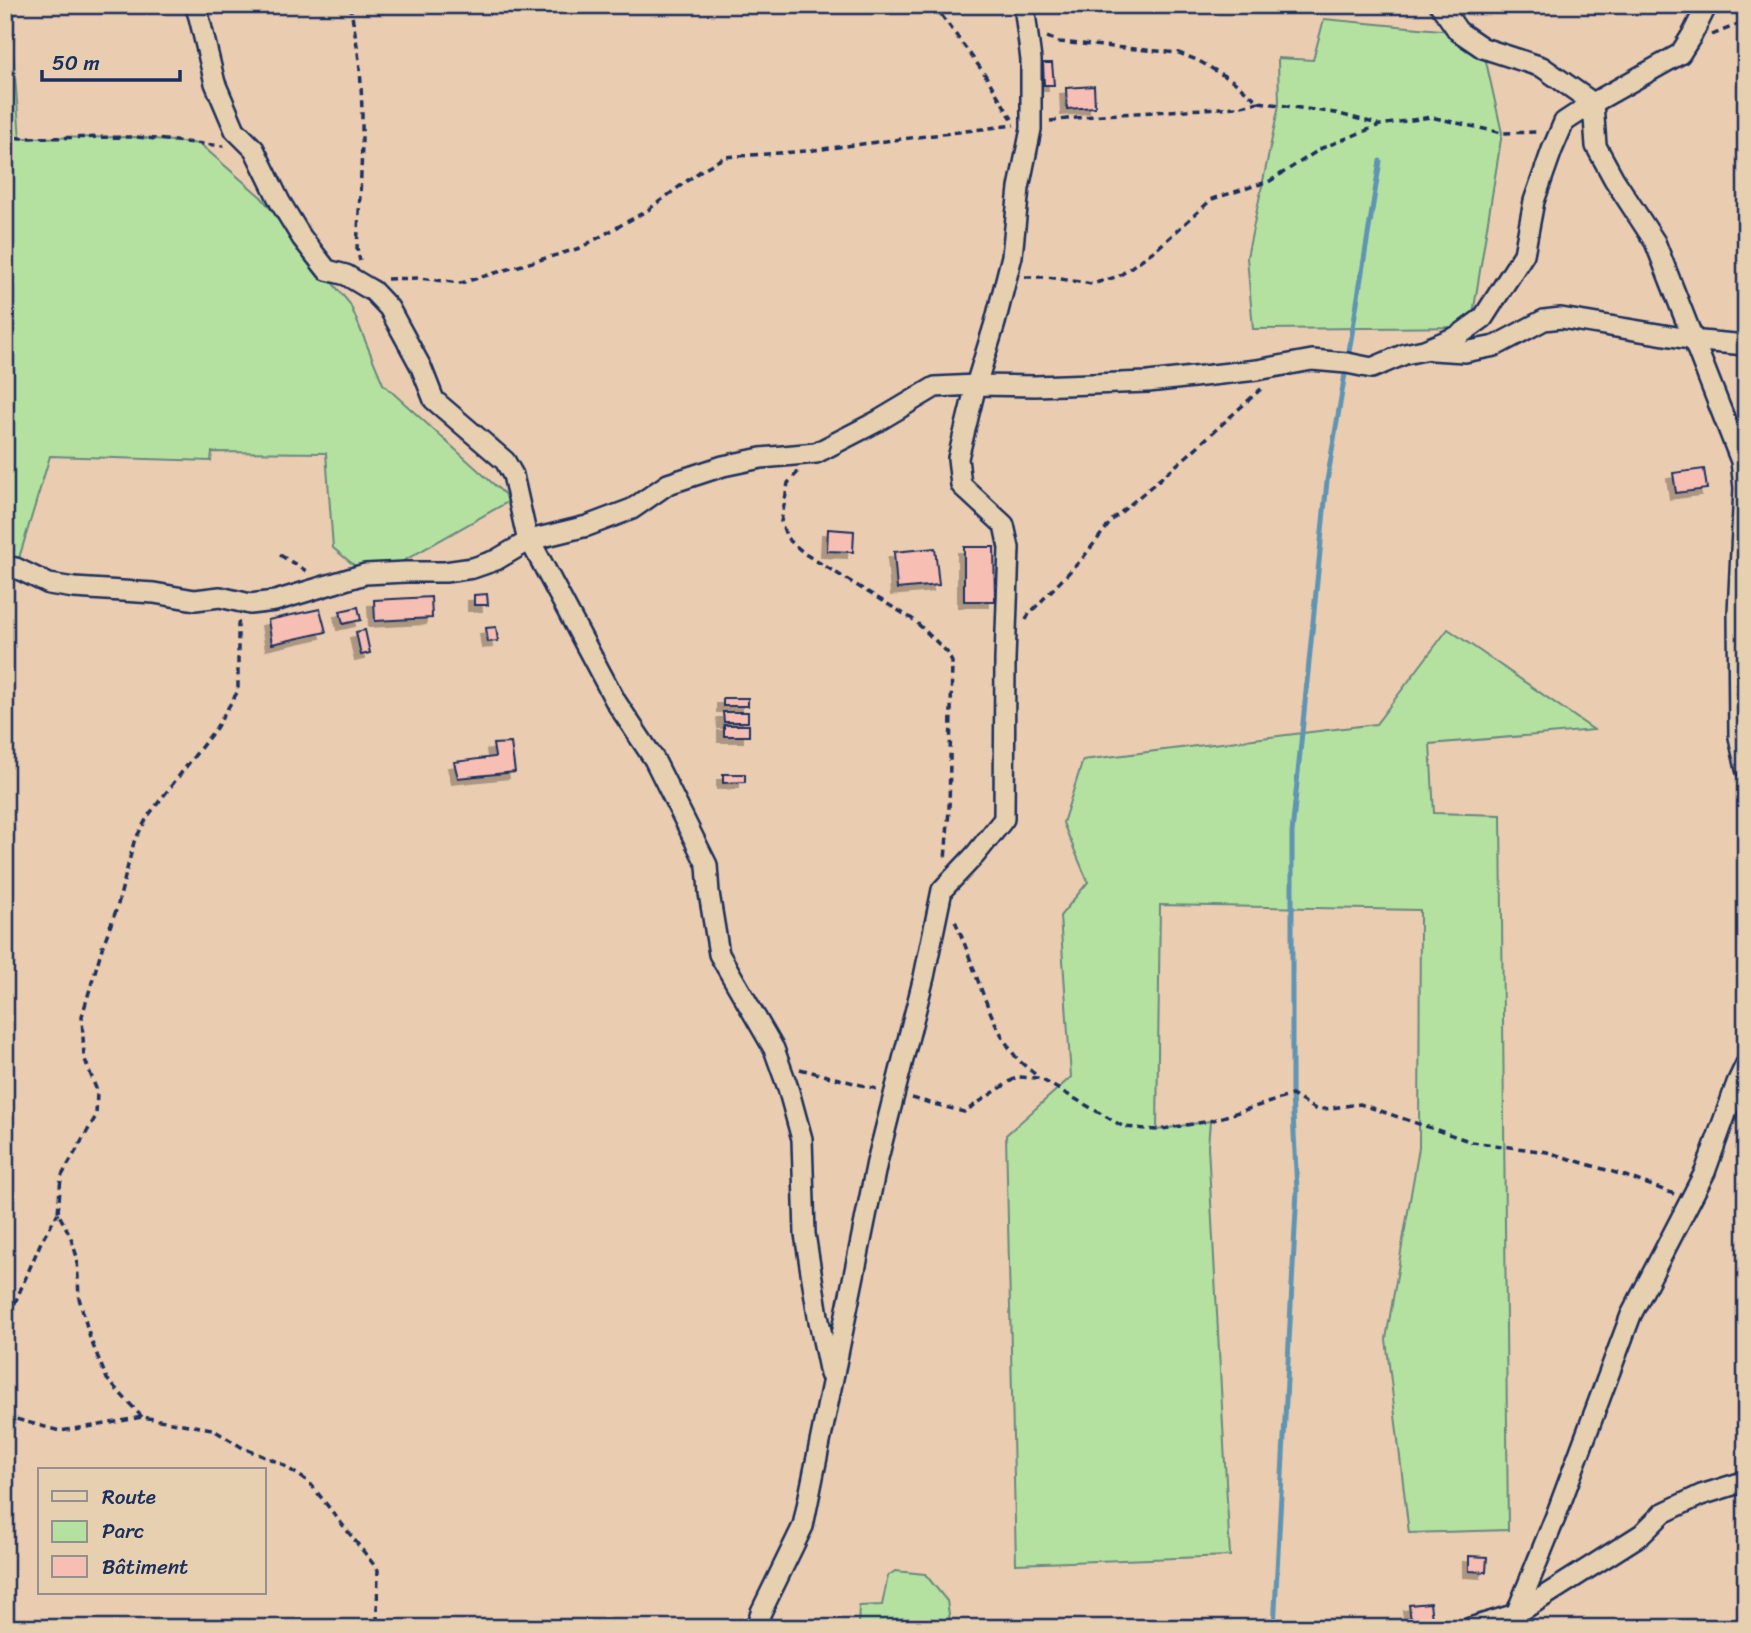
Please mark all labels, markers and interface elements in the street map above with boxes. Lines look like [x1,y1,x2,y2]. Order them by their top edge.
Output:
scale bar [42,38,180,82]
text: 50 m [52,44,100,82]
legend [38,1468,266,1594]
text: Route [102,1478,156,1516]
text: Parc [102,1512,144,1550]
text: Bâtiment [102,1548,188,1586]

